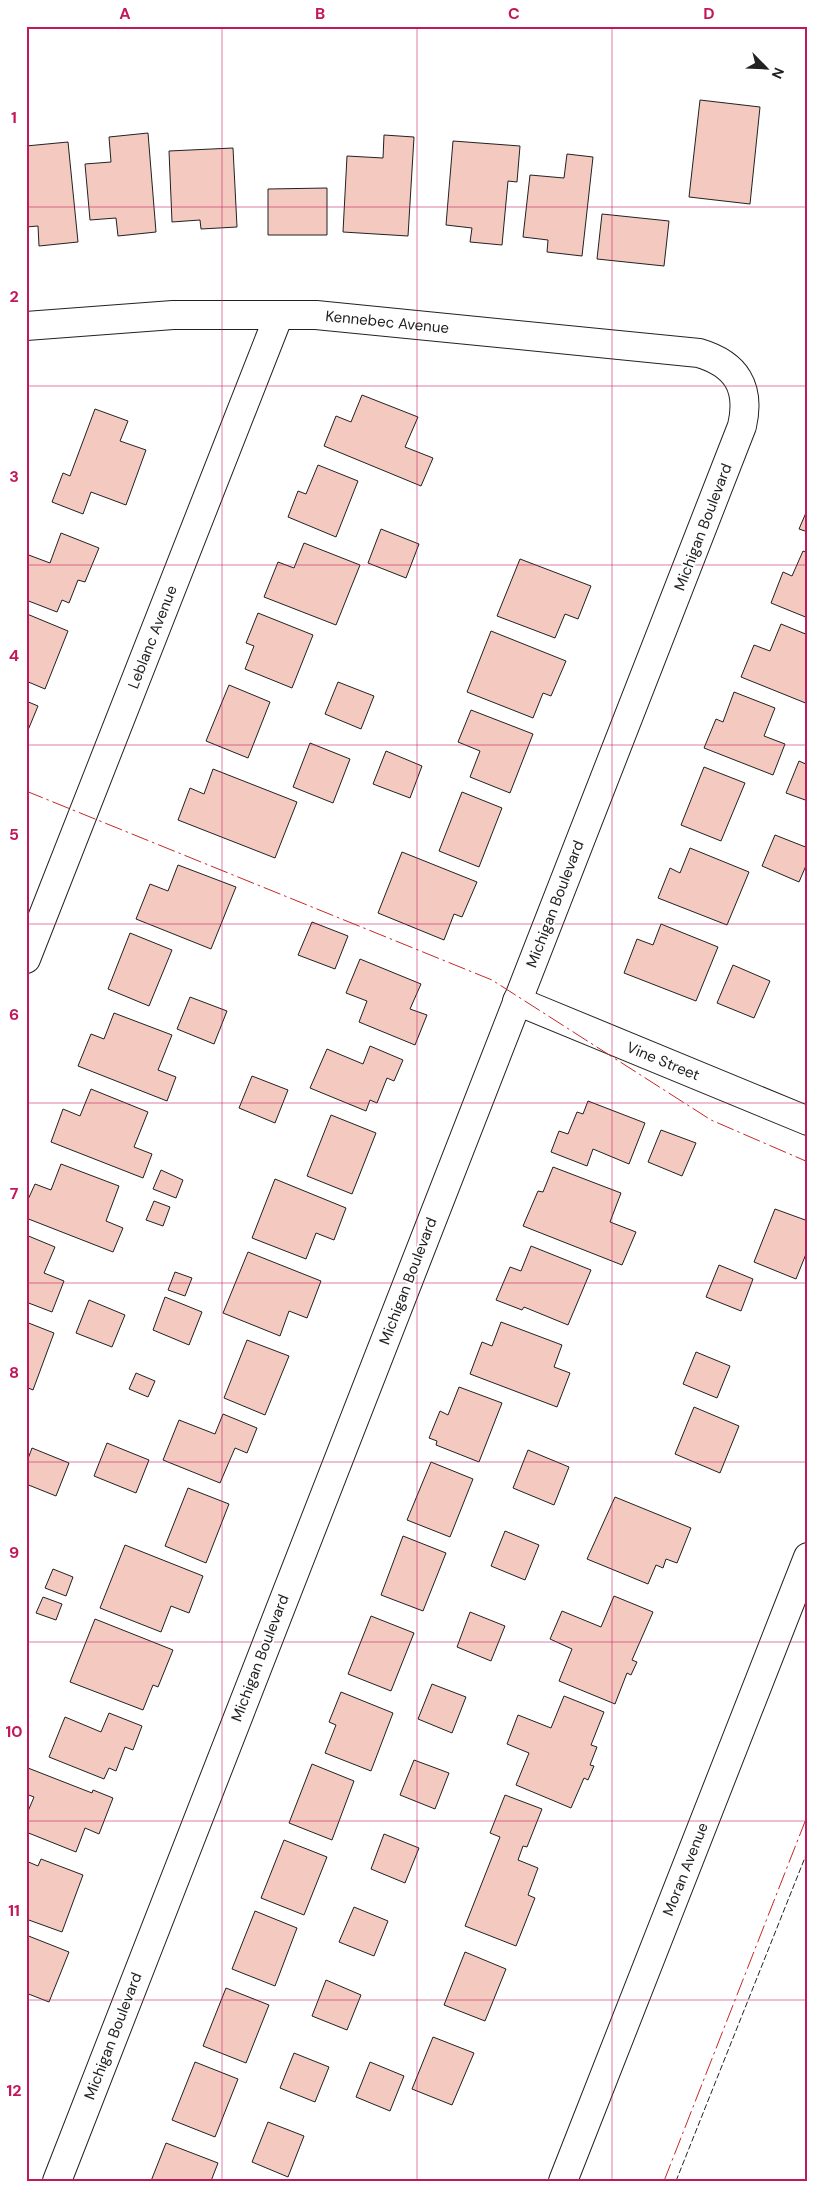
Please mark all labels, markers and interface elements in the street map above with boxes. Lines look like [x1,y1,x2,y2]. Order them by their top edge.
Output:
text: A [119,3,131,24]
text: B [315,3,325,24]
text: C [508,3,520,24]
text: D [703,3,715,24]
north arrow [742,42,792,92]
text: N [768,65,788,82]
text: 1 [11,107,17,128]
text: 2 [9,286,19,307]
street label: Kennebec Avenue [324,306,450,338]
street label: Michigan Boulevard [670,461,736,593]
text: 3 [9,466,19,487]
street label: Leblanc Avenue [123,582,182,691]
text: 4 [9,645,19,666]
text: 5 [9,824,19,845]
street label: Michigan Boulevard [522,838,588,970]
text: 6 [9,1004,19,1025]
street label: Vine Street [623,1037,703,1085]
text: 7 [10,1183,19,1204]
street label: Michigan Boulevard [375,1215,441,1347]
text: 8 [9,1362,19,1383]
text: 9 [9,1542,19,1563]
street label: Michigan Boulevard [227,1592,293,1724]
text: 10 [5,1721,23,1742]
street label: Moran Avenue [658,1819,713,1919]
text: 11 [8,1900,20,1921]
street label: Michigan Boulevard [80,1970,146,2102]
text: 12 [6,2080,22,2101]

